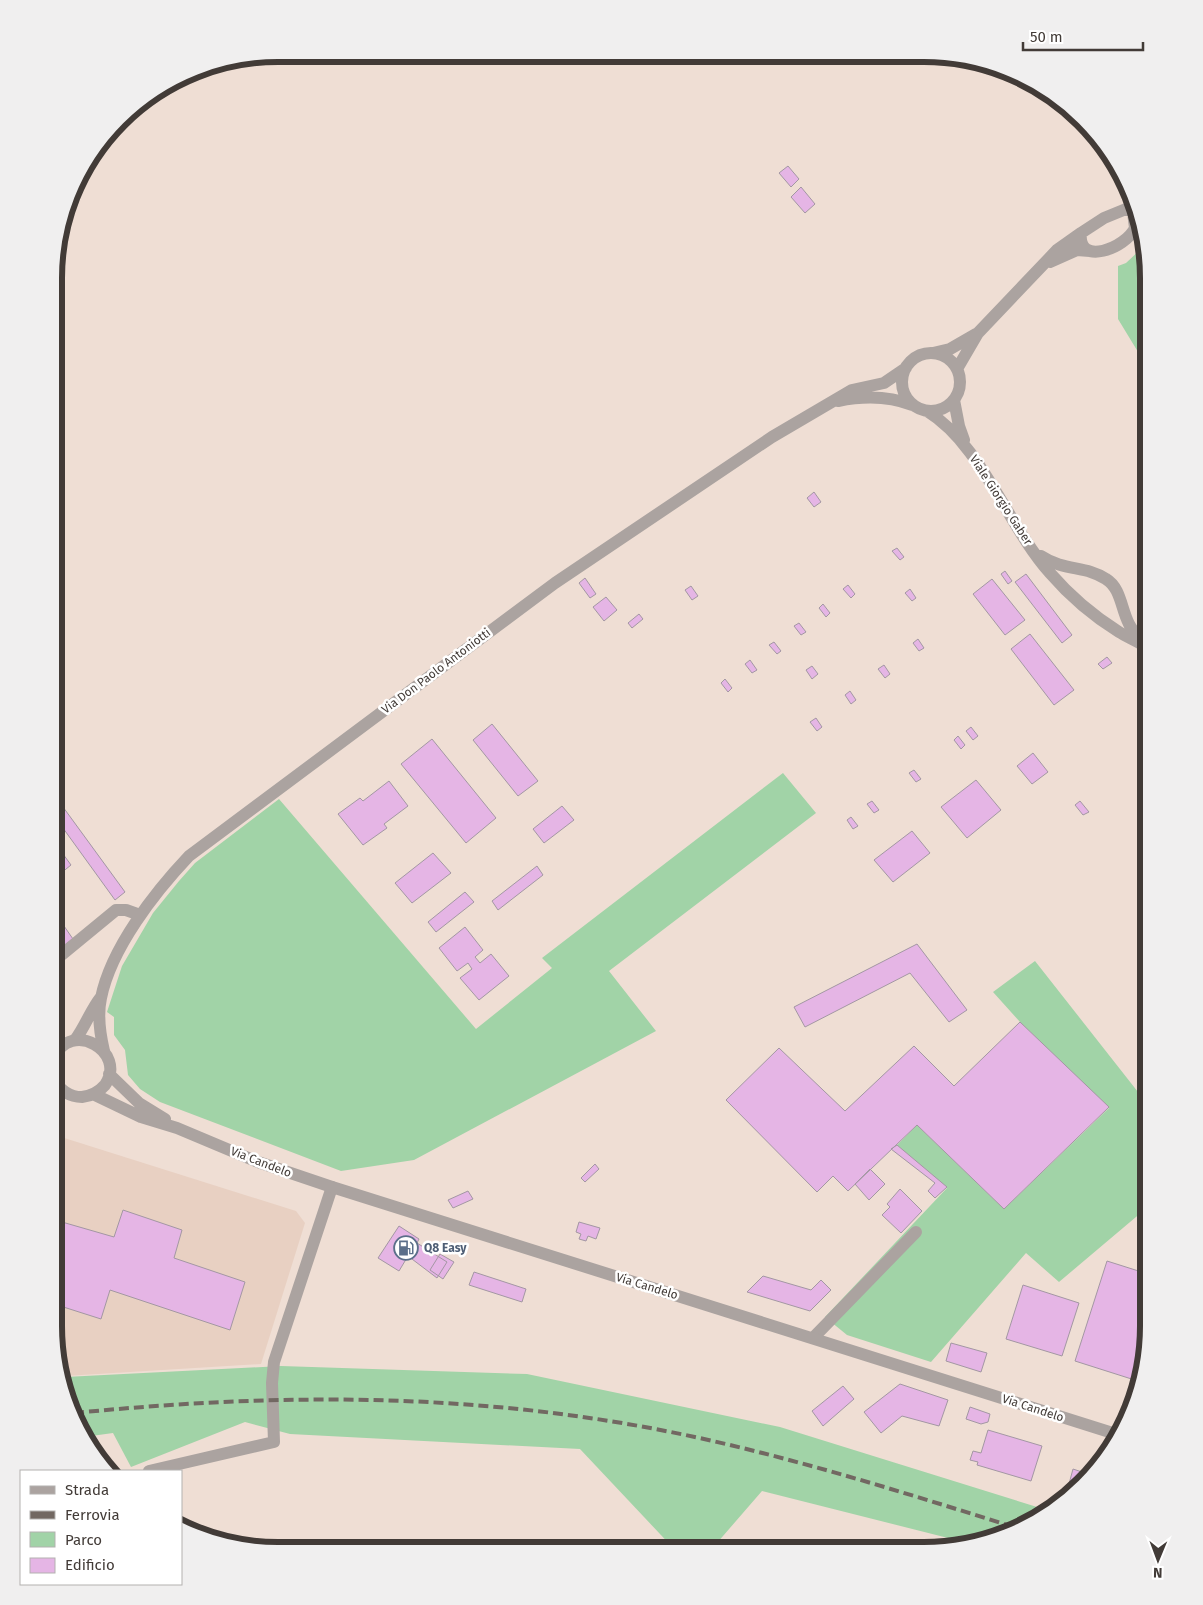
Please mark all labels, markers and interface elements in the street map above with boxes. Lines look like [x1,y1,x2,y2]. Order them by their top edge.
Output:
scale bar [1023,20,1143,52]
text: 50 m [1030,28,1063,46]
street label: Viale Giorgio Gaber [967,452,1035,548]
street label: Via Don Paolo Antoniotti [379,625,493,717]
street label: Via Candelo [229,1144,293,1180]
fuel station icon: Q8 Easy [393,1235,419,1261]
place label: Q8 Easy [424,1241,467,1255]
street label: Via Candelo [614,1270,680,1302]
street label: Via Candelo [1000,1391,1066,1425]
legend [20,1470,182,1585]
text: Strada [65,1481,109,1499]
text: Ferrovia [65,1506,120,1524]
text: Parco [65,1531,102,1549]
north arrow [1133,1535,1183,1585]
text: Edificio [65,1556,115,1574]
text: N [1153,1564,1163,1581]

